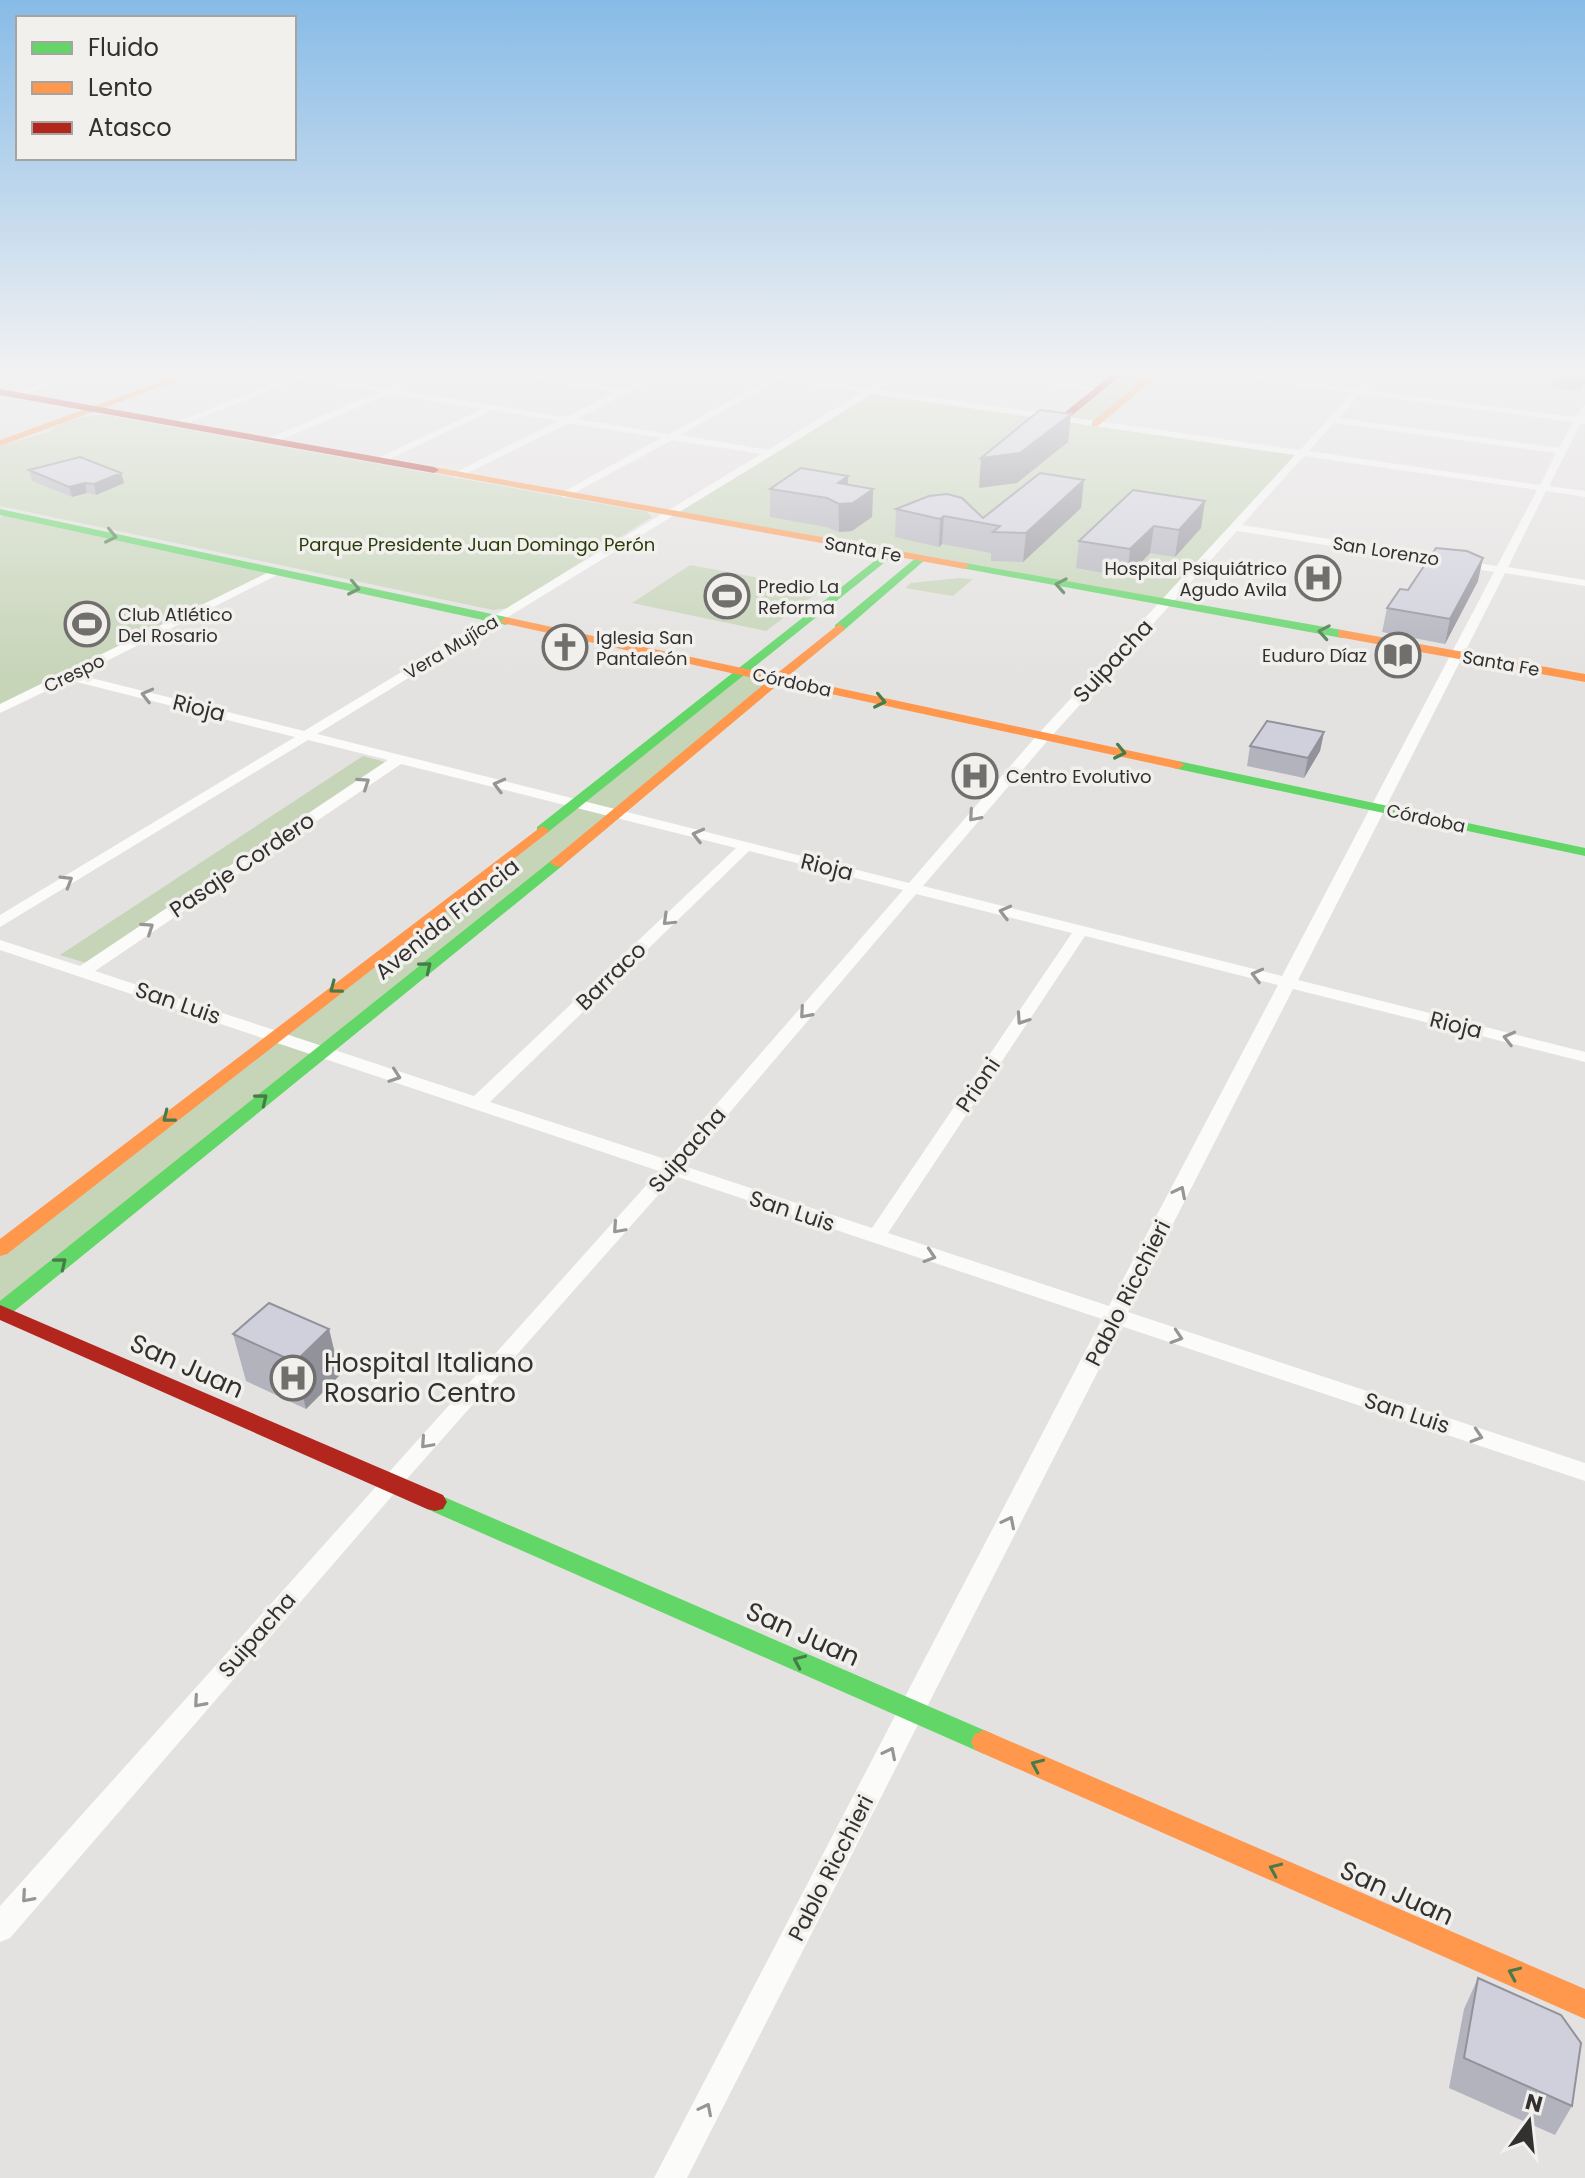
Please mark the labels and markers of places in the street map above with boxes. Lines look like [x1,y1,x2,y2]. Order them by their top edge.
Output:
hospital icon: Hospital Psiquiátrico Agudo Avila [1294,554,1342,602]
place label: Hospital Psiquiátrico Agudo Avila [1104,556,1287,602]
sports icon: Predio La Reforma [703,572,751,620]
place label: Predio La Reforma [758,574,839,620]
sports icon: Club Atlético Del Rosario [63,600,111,648]
place label: Club Atlético Del Rosario [118,602,233,648]
church icon: Iglesia San Pantaleón [541,623,589,671]
place label: Iglesia San Pantaleón [596,625,693,671]
library icon: Euduro Díaz [1374,631,1422,679]
place label: Euduro Díaz [1262,643,1367,668]
hospital icon: Centro Evolutivo [951,752,999,800]
place label: Centro Evolutivo [1006,764,1152,789]
place label: Hospital Italiano Rosario Centro [324,1345,534,1411]
hospital icon: Hospital Italiano Rosario Centro [269,1354,317,1402]

